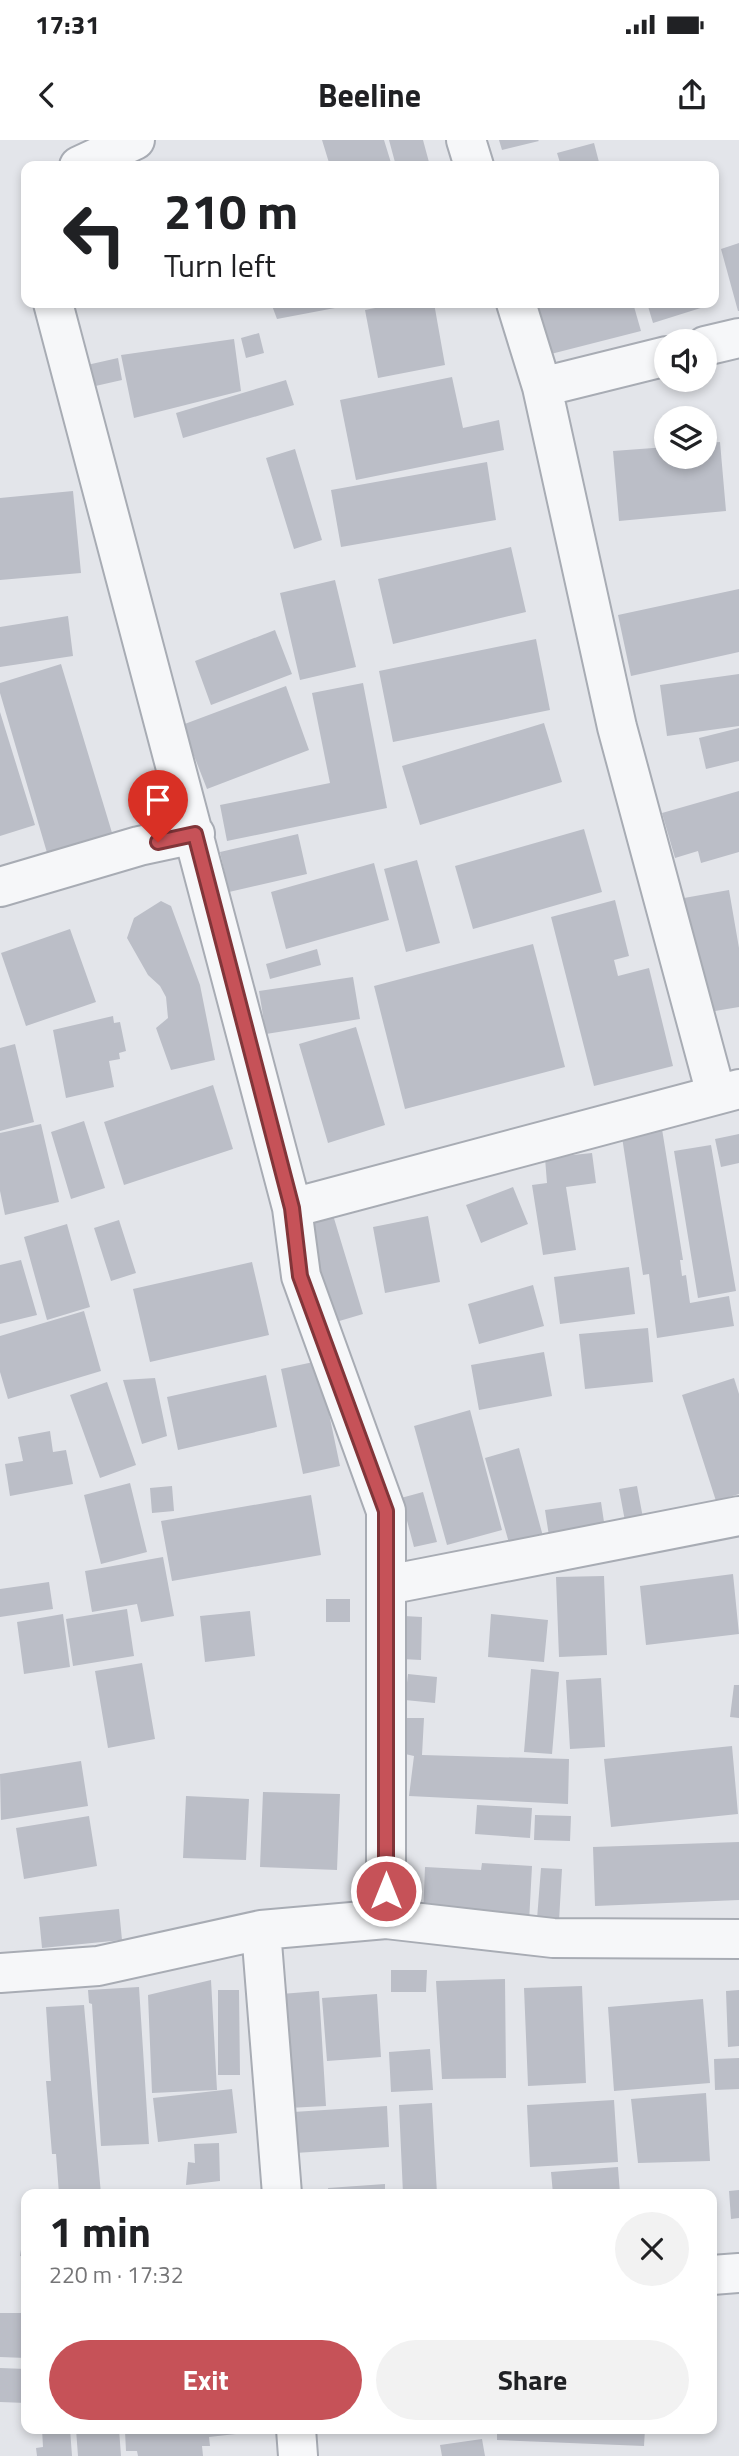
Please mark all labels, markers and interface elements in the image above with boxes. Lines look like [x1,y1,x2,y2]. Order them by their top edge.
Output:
text: 17:31 [35,5,100,44]
text: Beeline [318,71,421,119]
icon: back [28,76,66,114]
icon: share [673,76,711,114]
text: 210 m [164,173,298,248]
icon: left [49,189,140,280]
text: Turn left [164,241,276,289]
map controls [654,329,717,469]
button: sound [654,329,717,392]
button: layers [654,406,717,469]
pin [128,770,188,842]
icon: arrive [139,781,177,819]
position arrow [349,1854,423,1928]
text: 1 min [49,2199,151,2263]
button: close [615,2212,689,2286]
text: 220 m · 17:32 [49,2257,184,2292]
button: Exit [49,2340,362,2420]
button: Share [376,2340,689,2420]

